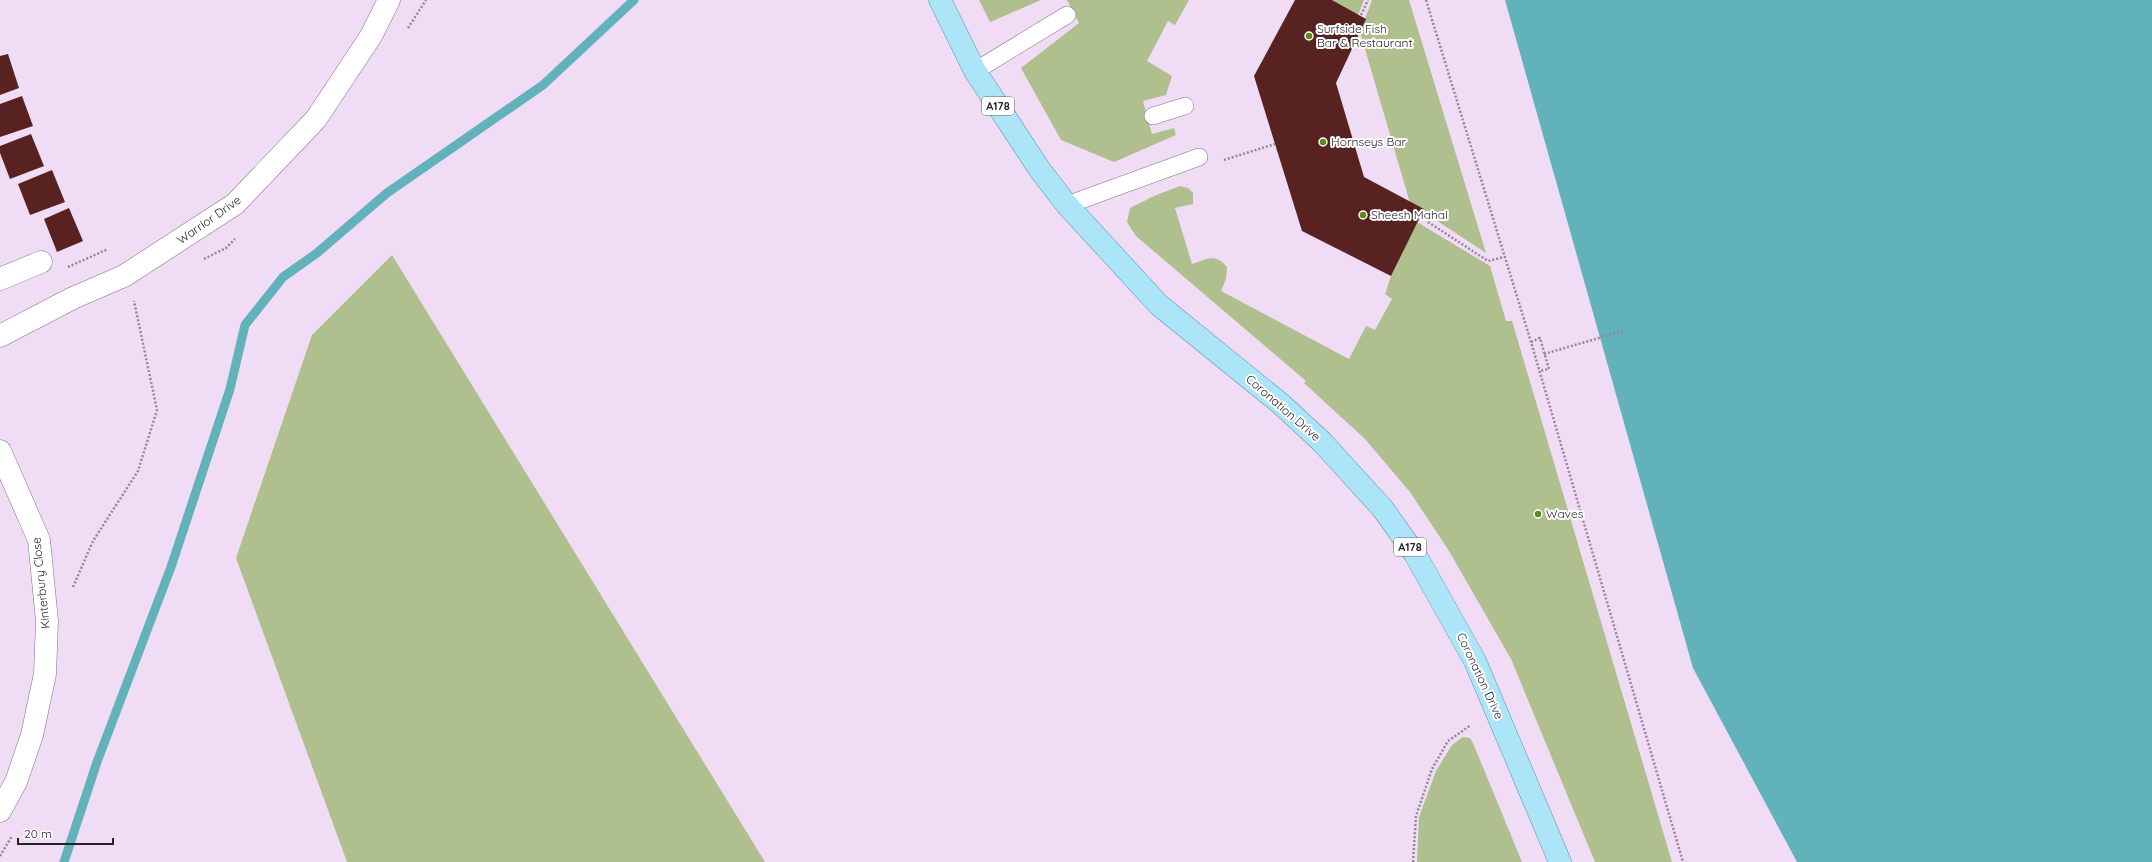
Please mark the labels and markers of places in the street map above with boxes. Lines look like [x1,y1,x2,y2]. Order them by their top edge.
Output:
place label: Surfside Fish Bar & Restaurant [1317,21,1413,50]
marker: Surfside Fish Bar & Restaurant [1304,31,1314,41]
place label: Hornseys Bar [1331,134,1406,149]
marker: Hornseys Bar [1318,137,1328,147]
place label: Sheesh Mahal [1371,207,1448,222]
marker: Sheesh Mahal [1358,210,1368,220]
place label: Waves [1546,506,1584,521]
marker: Waves [1533,509,1543,519]

